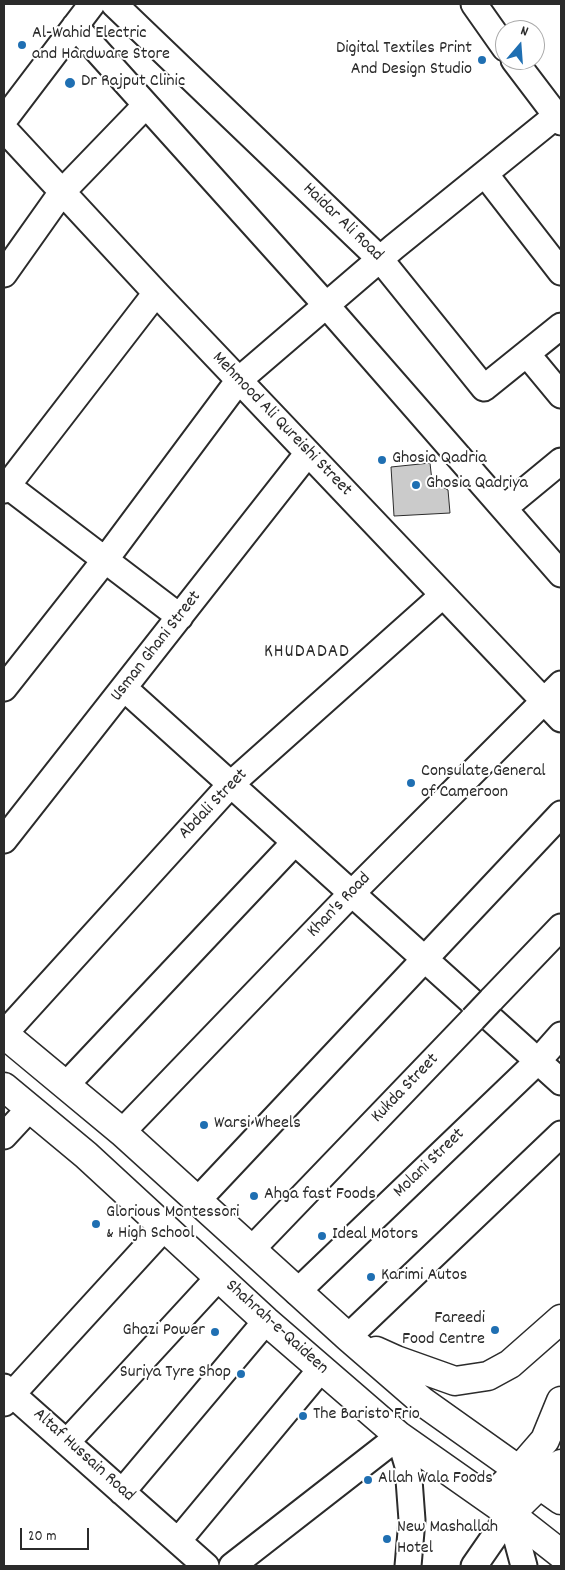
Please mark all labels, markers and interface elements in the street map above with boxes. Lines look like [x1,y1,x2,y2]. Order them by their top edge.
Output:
north arrow [495,20,545,70]
text: N [518,21,531,42]
place label: Al-Wahid Electric and Hardware Store [32,24,170,66]
marker: Al-Wahid Electric and Hardware Store [16,39,28,51]
place label: Digital Textiles Print And Design Studio [336,39,472,82]
marker: Digital Textiles Print And Design Studio [476,54,488,66]
place label: Dr Rajput Clinic [81,72,185,94]
marker: Dr Rajput Clinic [63,76,77,90]
street label: Haidar Ali Road [297,179,387,267]
street label: Mehmood Ali Qureishi Street [206,348,356,502]
place label: Ghosia Qadria [392,449,487,471]
marker: Ghosia Qadria [376,454,388,466]
place label: Ghosia Qadriya [426,474,528,496]
marker: Ghosia Qadriya [410,479,422,491]
street label: Usman Ghani Street [107,587,207,707]
district label: KHUDADAD [263,642,351,664]
place label: Consulate General of Cameroon [421,762,546,804]
street label: Abdali Street [175,765,253,845]
marker: Consulate General of Cameroon [405,777,417,789]
street label: Khan's Road [304,869,376,943]
street label: Kukda Street [368,1050,444,1128]
place label: Warsi Wheels [214,1114,301,1136]
marker: Warsi Wheels [198,1119,210,1131]
street label: Molani Street [390,1125,470,1203]
place label: Ahga fast Foods [264,1185,376,1207]
marker: Ahga fast Foods [248,1190,260,1202]
place label: Glorious Montessori & High School [106,1203,239,1246]
marker: Glorious Montessori & High School [90,1218,102,1230]
place label: Ideal Motors [332,1225,418,1247]
marker: Ideal Motors [316,1230,328,1242]
place label: Karimi Autos [381,1266,467,1288]
marker: Karimi Autos [365,1271,377,1283]
street label: Shahrah-e-Qaideen [220,1276,332,1380]
place label: Fareedi Food Centre [402,1309,485,1352]
place label: Ghazi Power [123,1321,205,1343]
marker: Fareedi Food Centre [489,1324,501,1336]
marker: Ghazi Power [209,1326,221,1338]
place label: Suriya Tyre Shop [120,1363,231,1385]
marker: Suriya Tyre Shop [235,1368,247,1380]
street label: Altaf Hussain Road [28,1405,138,1507]
place label: The Baristo Frio [313,1405,420,1427]
marker: The Baristo Frio [297,1410,309,1422]
place label: Allah Wala Foods [378,1469,493,1491]
marker: Allah Wala Foods [362,1474,374,1486]
scale bar [22,1518,91,1550]
place label: New Mashallah Hotel [397,1518,498,1560]
text: 20 m [28,1526,56,1548]
marker: New Mashallah Hotel [381,1533,393,1545]

